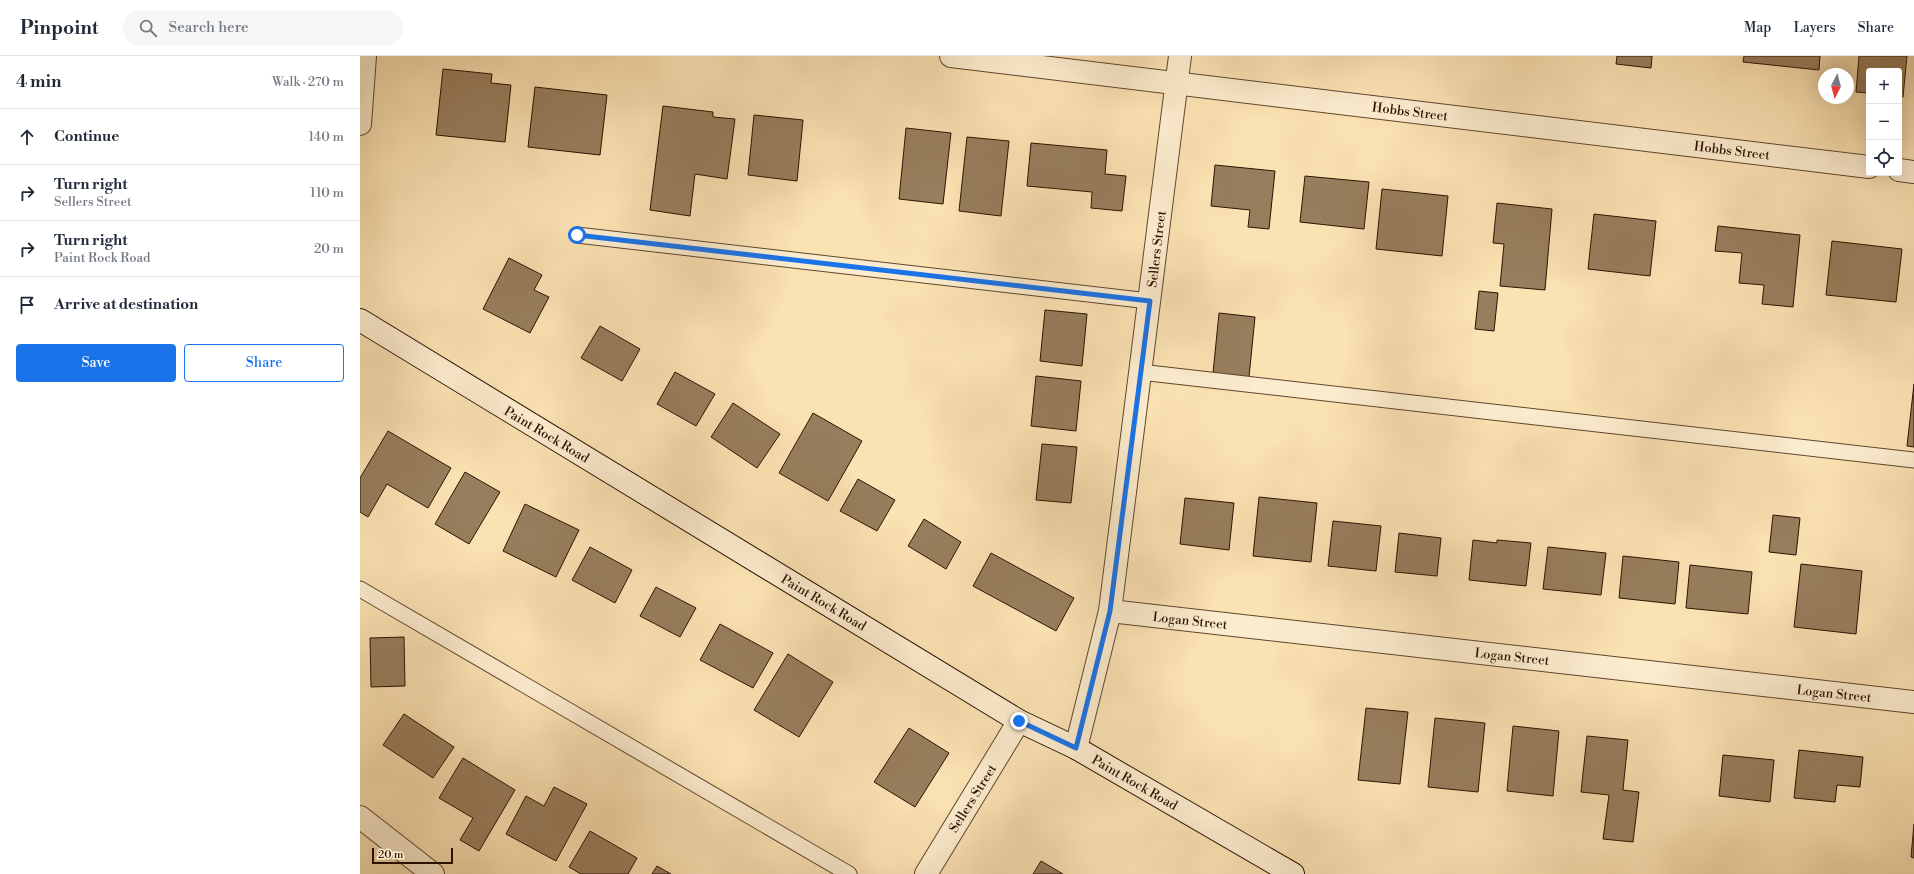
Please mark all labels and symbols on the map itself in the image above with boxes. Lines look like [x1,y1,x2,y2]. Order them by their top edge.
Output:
north arrow [1818,68,1854,104]
street label: Hobbs Street [1371,99,1449,125]
street label: Hobbs Street [1693,138,1771,164]
street label: Sellers Street [1144,209,1170,289]
route start [568,226,586,244]
street label: Paint Rock Road [501,403,592,467]
street label: Paint Rock Road [778,571,869,635]
street label: Logan Street [1152,609,1228,633]
street label: Logan Street [1474,645,1550,669]
street label: Logan Street [1796,682,1872,706]
route end [1010,712,1028,730]
street label: Paint Rock Road [1089,752,1181,814]
street label: Sellers Street [946,761,1000,836]
scale bar [372,846,453,865]

